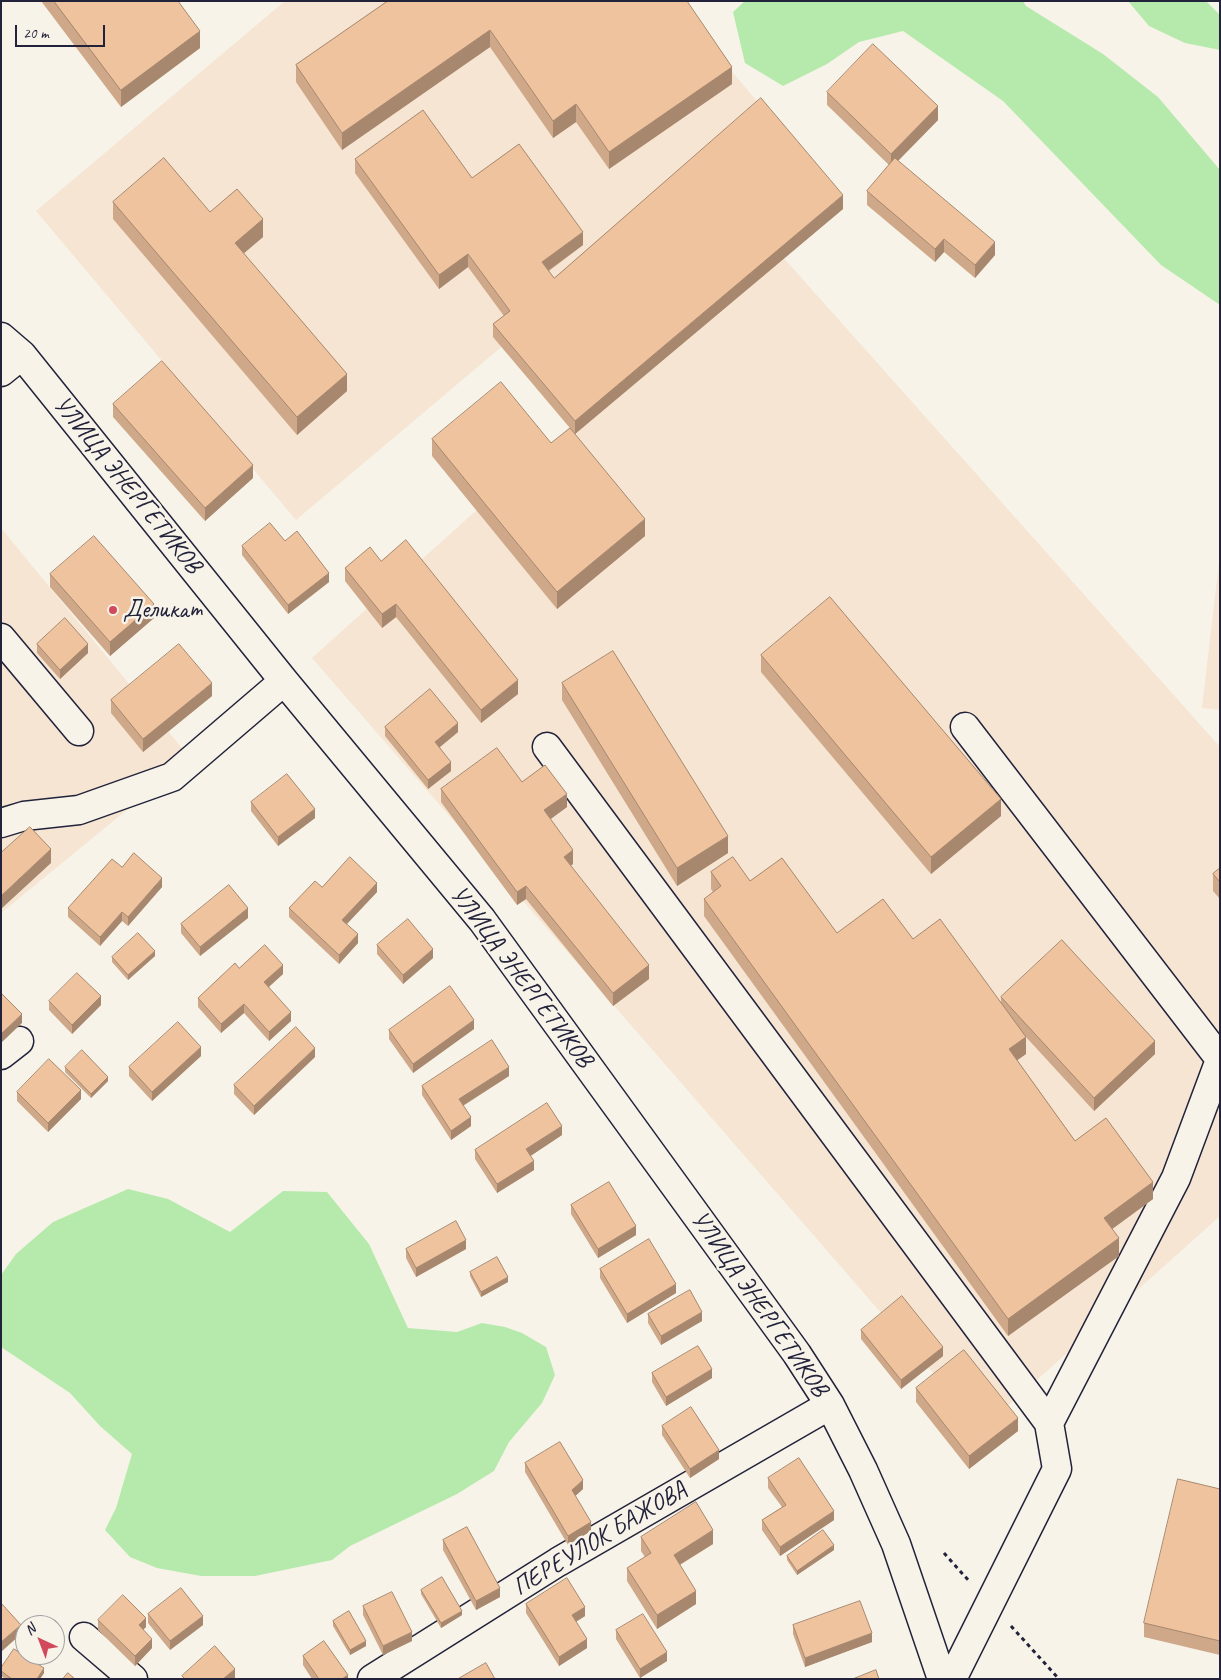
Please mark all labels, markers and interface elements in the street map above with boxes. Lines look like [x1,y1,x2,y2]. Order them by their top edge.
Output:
scale bar [18,15,108,47]
text: 20 m [23,24,49,43]
street label: УЛИЦА ЭНЕРГЕТИКОВ [46,390,208,580]
place label: Деликат [123,595,202,625]
marker: Деликат [107,604,119,616]
street label: УЛИЦА ЭНЕРГЕТИКОВ [443,881,599,1073]
street label: УЛИЦА ЭНЕРГЕТИКОВ [684,1206,834,1402]
street label: ПЕРЕУЛОК БАЖОВА [508,1475,692,1603]
north arrow [15,1615,65,1665]
text: N [21,1620,39,1639]

